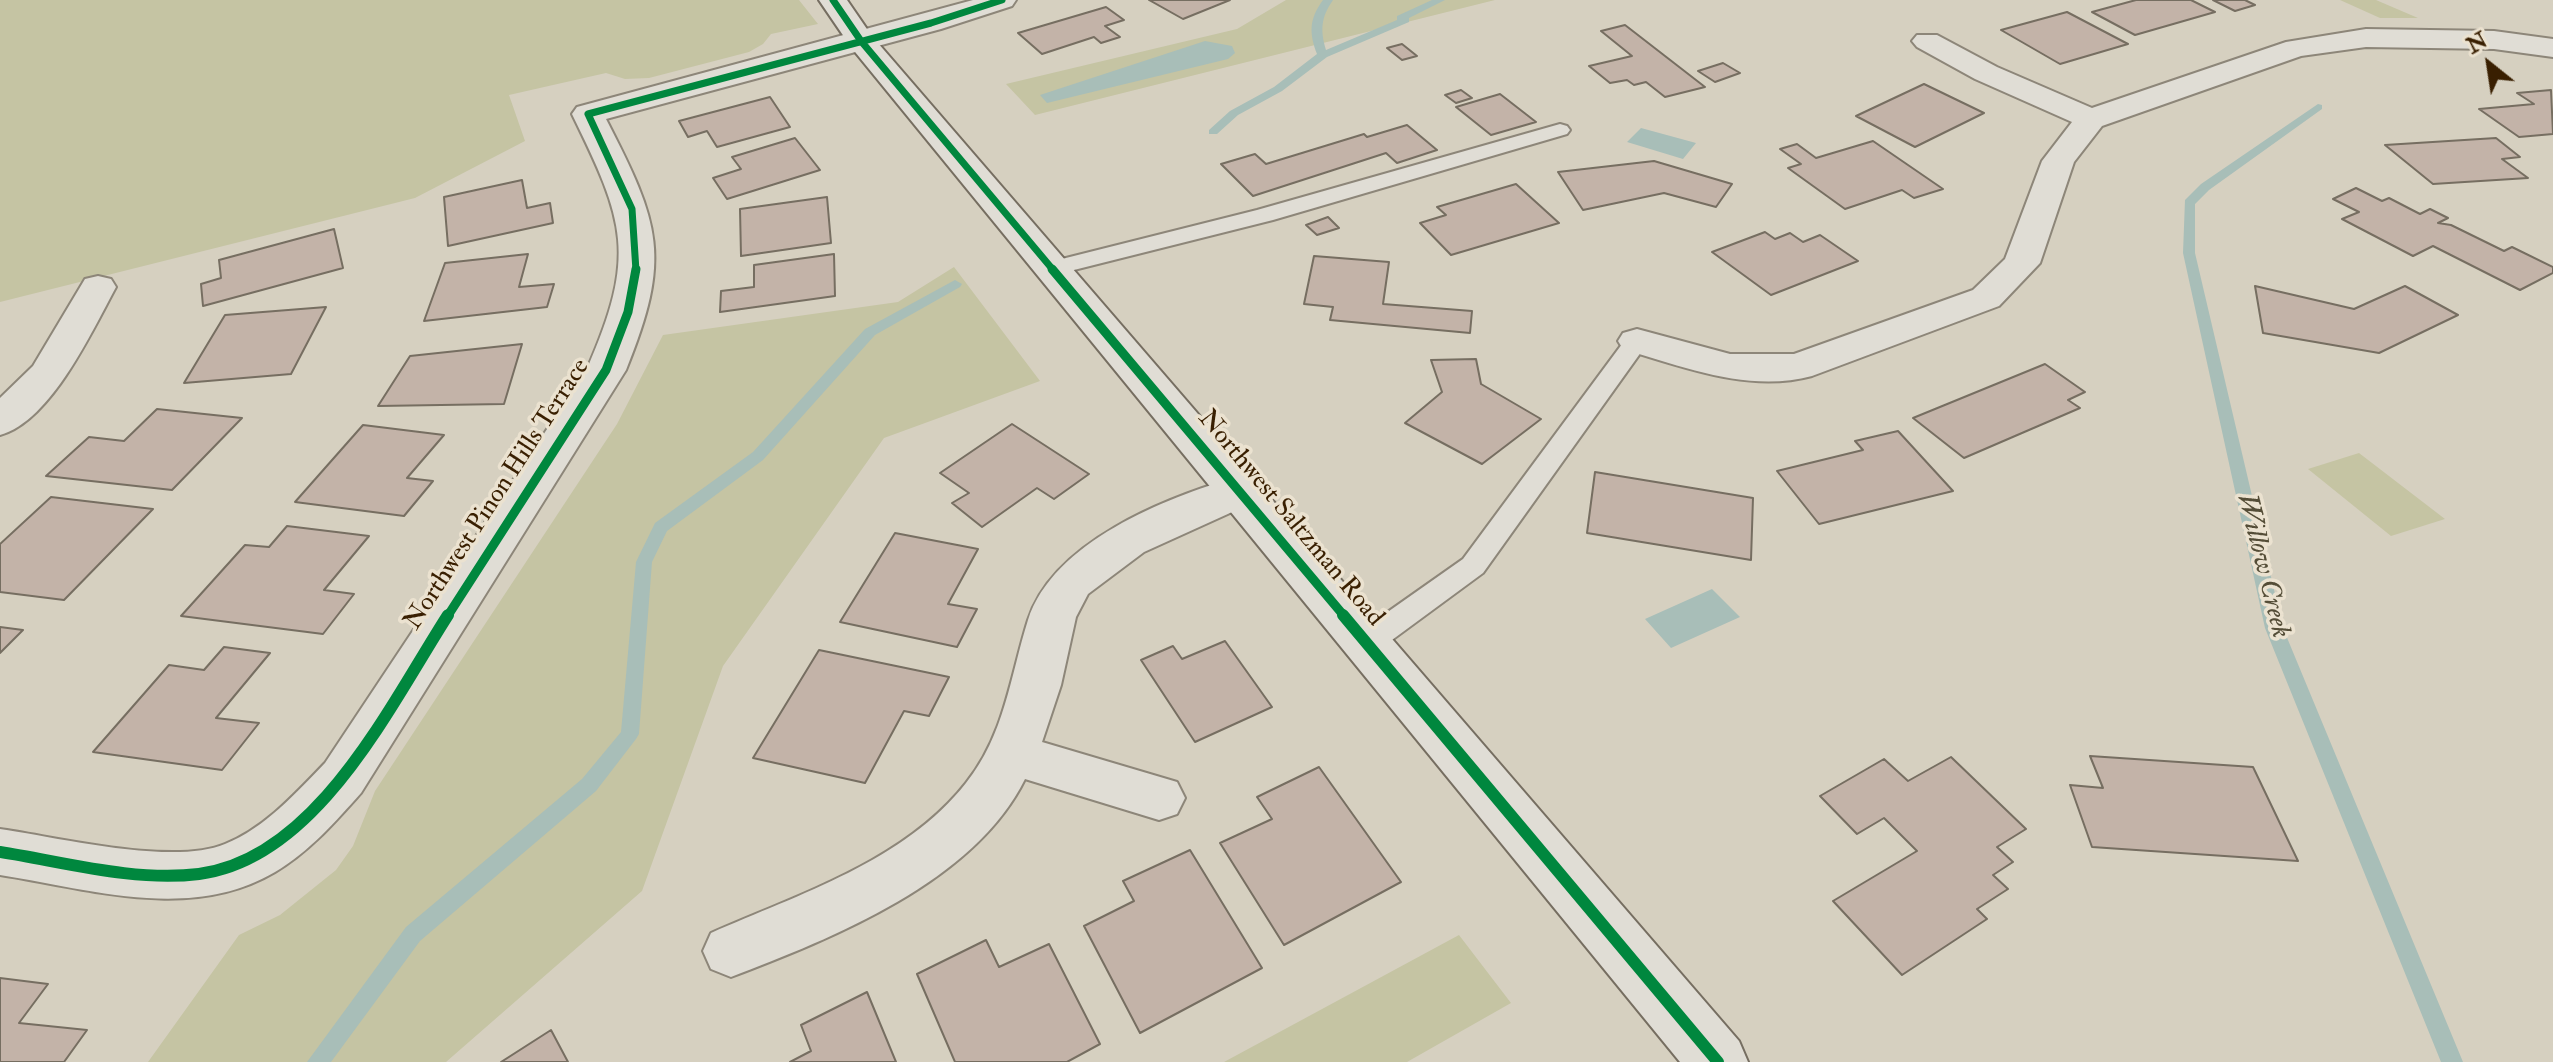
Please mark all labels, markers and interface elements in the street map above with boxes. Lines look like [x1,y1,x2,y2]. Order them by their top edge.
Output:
north arrow [2449,24,2529,104]
text: N [2461,26,2493,60]
street label: Northwest Pinon Hills Terrace [399,354,597,636]
street label: Northwest Saltzman Road [1190,404,1390,634]
water label: Willow Creek [2228,490,2296,642]

